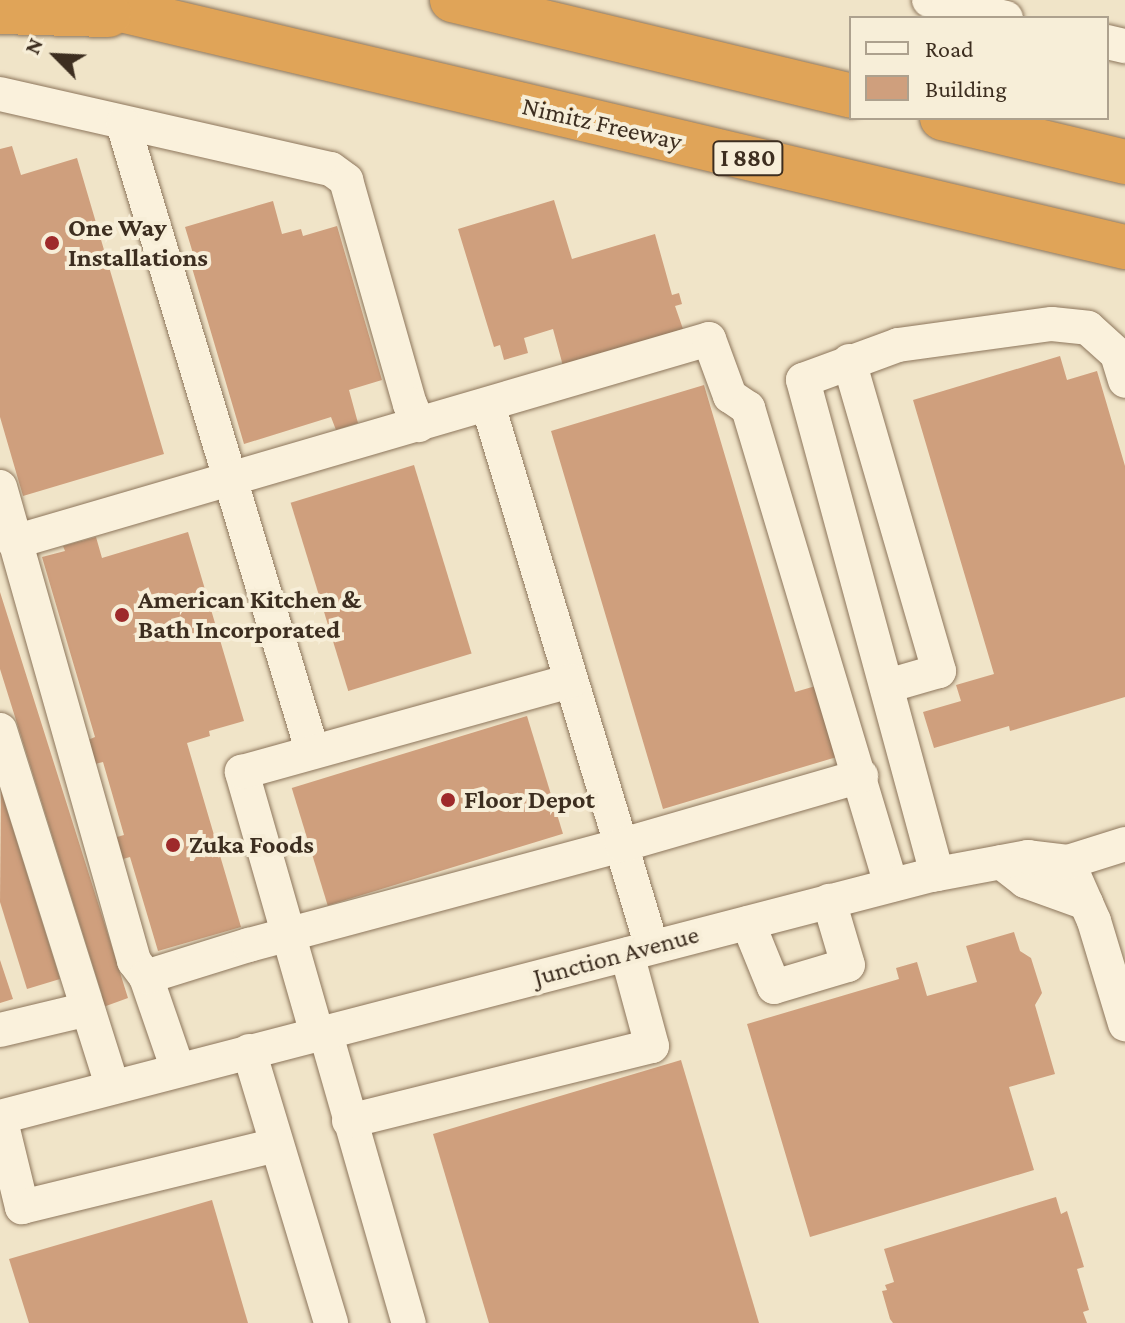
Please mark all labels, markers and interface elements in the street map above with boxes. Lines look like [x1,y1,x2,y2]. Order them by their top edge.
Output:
north arrow [16,16,96,96]
legend [849,16,1109,120]
text: N [19,34,48,58]
text: Road [925,35,974,62]
text: Building [925,75,1007,102]
street label: Nimitz Freeway [519,90,685,158]
road number: I 880 [712,138,784,178]
place label: One Way Installations [68,212,208,274]
marker: One Way Installations [43,234,61,252]
place label: American Kitchen & Bath Incorporated [138,584,361,646]
marker: American Kitchen & Bath Incorporated [113,606,131,624]
place label: Floor Depot [464,784,595,816]
marker: Floor Depot [439,791,457,809]
place label: Zuka Foods [189,829,314,861]
marker: Zuka Foods [164,836,182,854]
street label: Junction Avenue [530,919,702,993]

